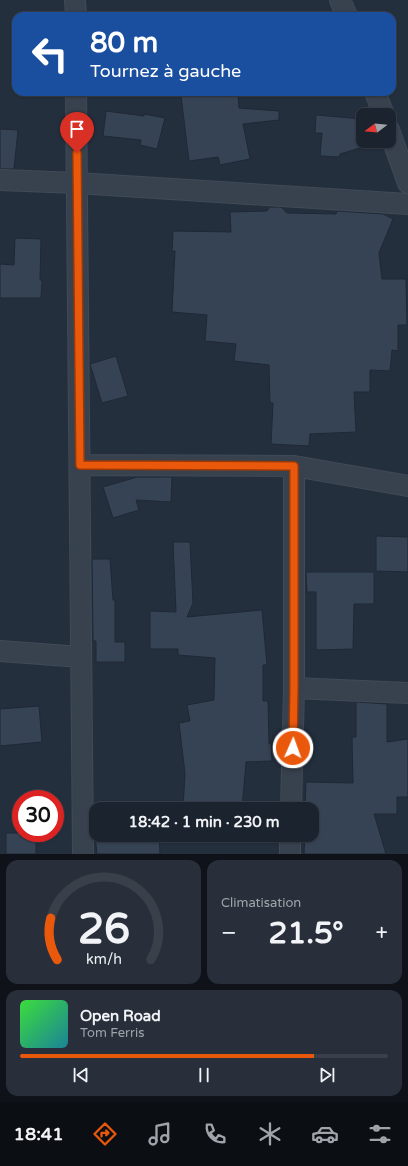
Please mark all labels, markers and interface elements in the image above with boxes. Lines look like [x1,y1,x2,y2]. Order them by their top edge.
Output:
text: 80 m [90,26,158,60]
icon: left [24,28,76,80]
text: Tournez à gauche [90,60,241,82]
north arrow [356,108,396,148]
map controls [356,108,396,148]
pin [60,112,94,153]
icon: arrive [66,118,88,140]
position arrow [272,727,314,769]
speed limit sign: 30 [12,790,64,842]
text: 18:42 · 1 min · 230 m [129,813,279,831]
text: Climatisation [221,895,301,911]
text: 26 [77,905,130,955]
text: 21.5° [269,915,344,952]
text: − [221,920,237,946]
text: + [376,920,388,946]
text: km/h [86,951,121,968]
text: Open Road [80,1007,161,1025]
text: Tom Ferris [80,1025,144,1041]
icon: previous [70,1064,92,1086]
icon: pause [193,1064,215,1086]
icon: next [316,1064,338,1086]
icon: directions [91,1120,119,1148]
icon: music [146,1120,174,1148]
icon: phone [201,1120,229,1148]
icon: climate [256,1120,284,1148]
icon: car [311,1120,339,1148]
icon: filters [366,1120,394,1148]
text: 18:41 [14,1123,63,1145]

